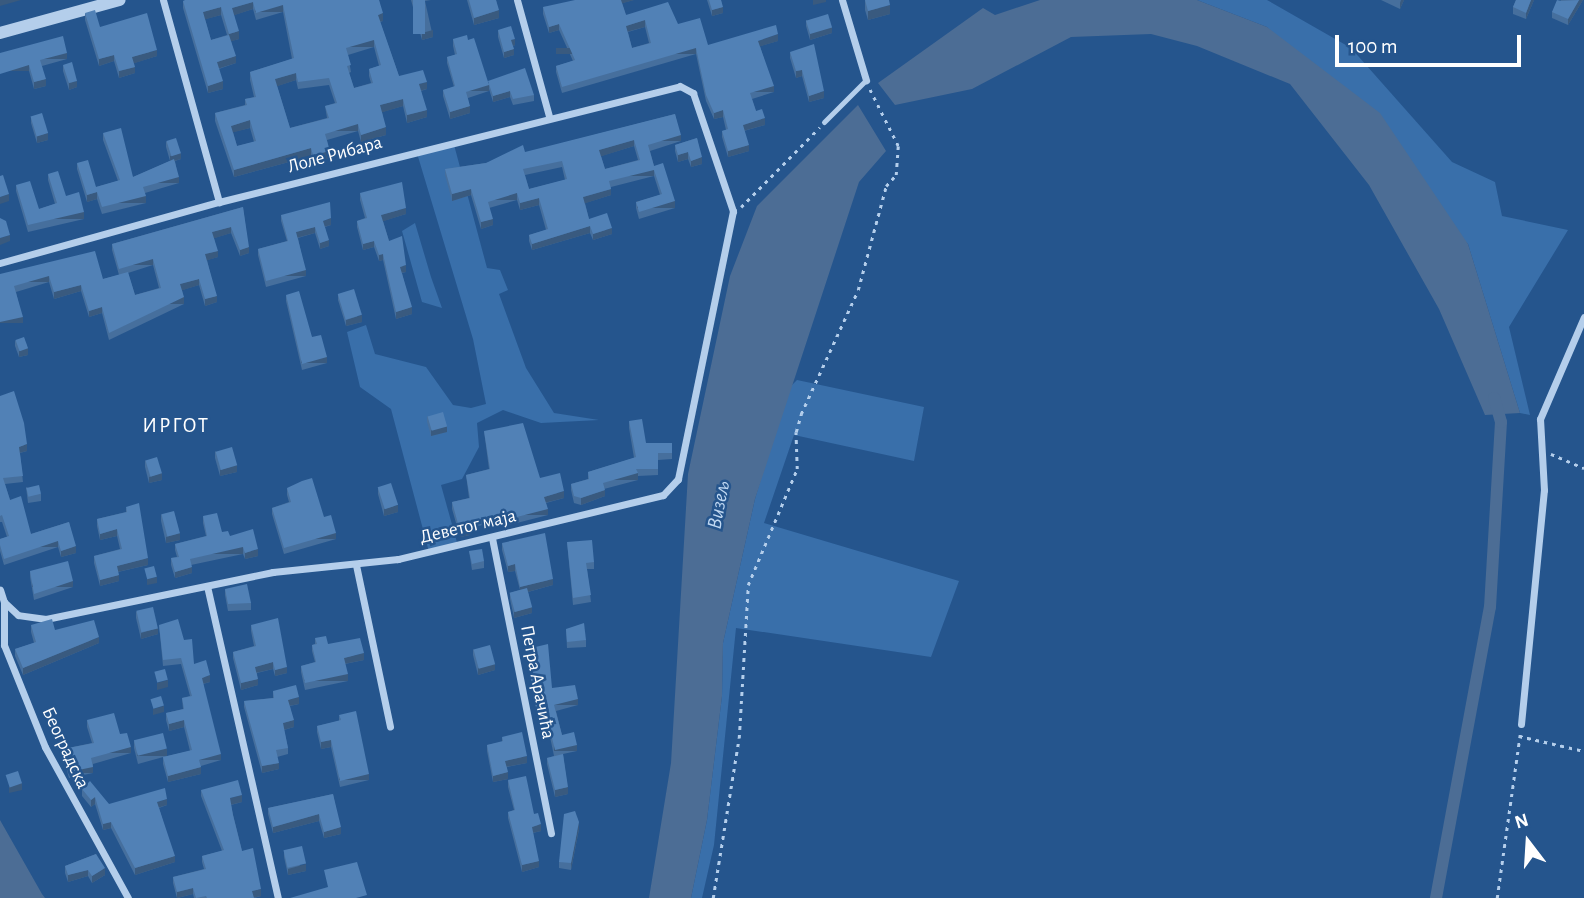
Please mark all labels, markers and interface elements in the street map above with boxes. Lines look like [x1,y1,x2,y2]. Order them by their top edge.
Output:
scale bar [1339,21,1524,65]
text: 100 m [1348,36,1398,57]
street label: Лоле Рибара [285,131,385,179]
district label: ИРГОТ [143,413,209,439]
water label: Визељ [702,479,736,531]
street label: Деветог маја [418,505,518,549]
street label: Петра Арачића [515,623,559,741]
street label: Београдска [36,703,94,793]
north arrow [1493,807,1563,877]
text: N [1513,810,1531,832]

